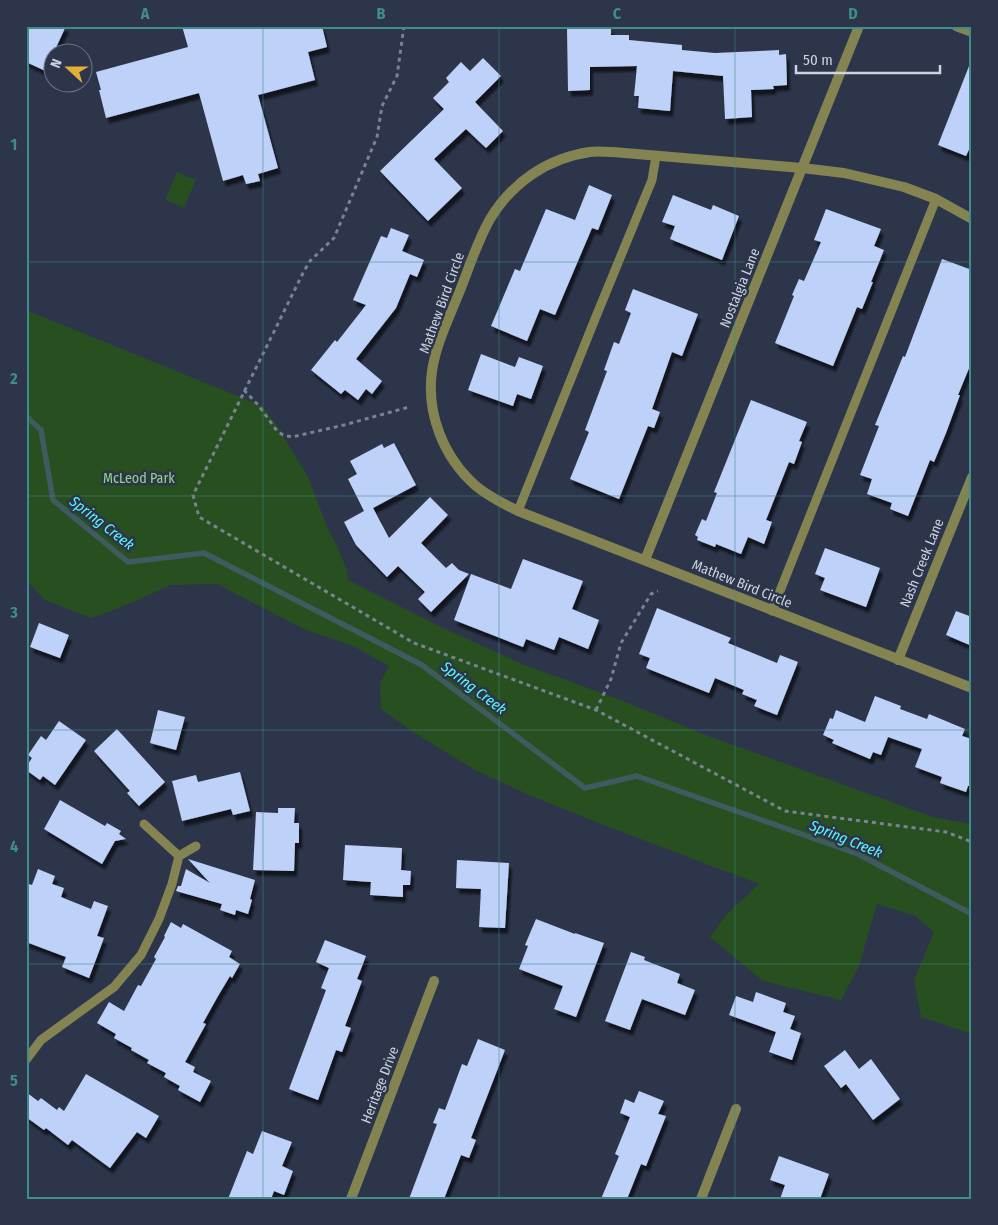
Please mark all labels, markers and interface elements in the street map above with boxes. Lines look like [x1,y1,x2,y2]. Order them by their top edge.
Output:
text: A [140,4,150,23]
text: B [377,4,386,23]
text: C [613,4,622,23]
text: D [848,4,858,23]
north arrow [42,42,92,92]
scale bar [796,42,939,74]
text: 50 m [803,51,833,69]
text: N [47,57,66,70]
text: 1 [11,135,17,154]
street label: Nostalgia Lane [716,246,764,330]
street label: Mathew Bird Circle [416,250,468,356]
text: 2 [9,369,18,388]
park label: McLeod Park [103,470,175,487]
water label: Spring Creek [65,492,138,554]
street label: Nash Creek Lane [896,516,948,610]
street label: Mathew Bird Circle [690,556,795,612]
text: 3 [9,603,18,622]
water label: Spring Creek [437,657,511,719]
water label: Spring Creek [806,816,886,862]
text: 4 [10,837,18,856]
street label: Heritage Drive [358,1044,403,1126]
text: 5 [10,1071,18,1090]

